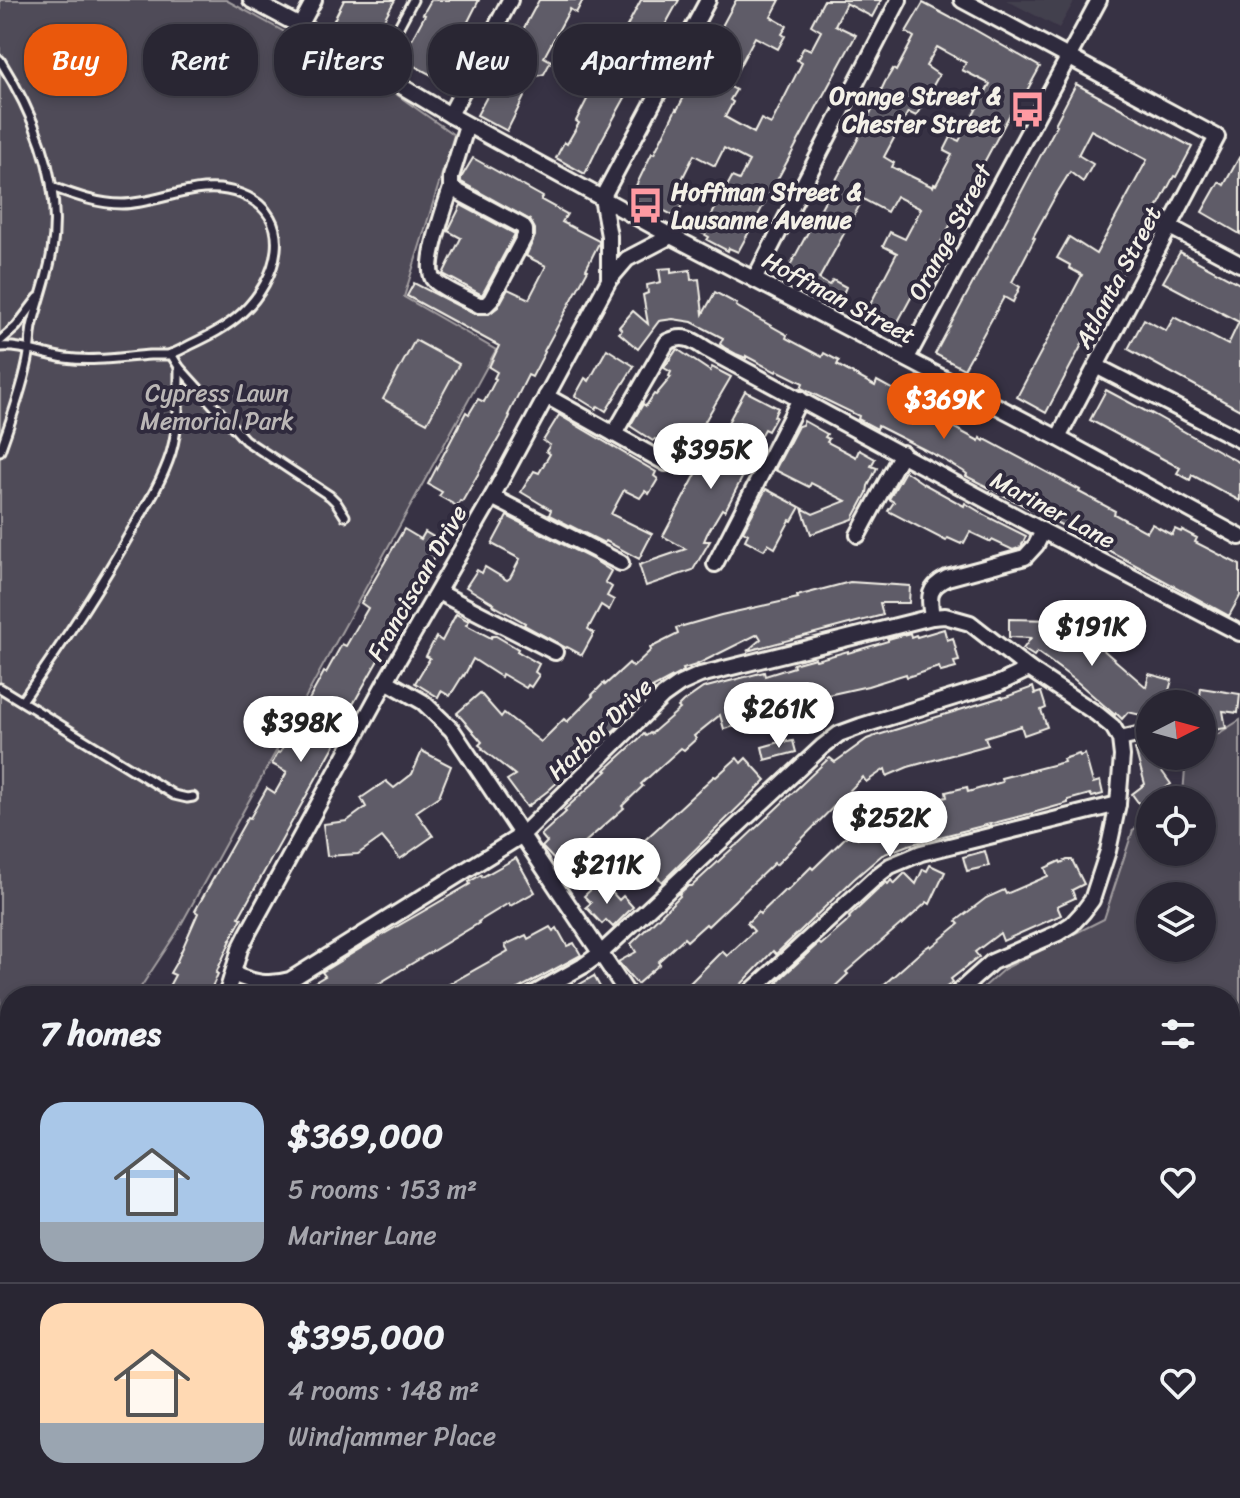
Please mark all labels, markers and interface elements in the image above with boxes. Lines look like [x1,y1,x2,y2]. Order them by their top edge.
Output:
chip: Buy [24,24,127,96]
chip: Rent [143,24,258,96]
chip: Filters [274,24,412,96]
chip: New [428,24,537,96]
chip: Apartment [553,24,741,96]
place label: Orange Street & Chester Street [829,75,1002,145]
bus stop icon: Orange Street & Chester Street [1008,91,1046,129]
street label: Orange Street [896,155,1004,308]
place label: Hoffman Street & Lausanne Avenue [671,171,862,241]
bus stop icon: Hoffman Street & Lausanne Avenue [626,187,664,225]
street label: Atlanta Street [1062,198,1173,357]
street label: Hoffman Street [754,240,924,356]
park label: Cypress Lawn Memorial Park [140,372,294,442]
pin: $369K [888,373,1000,441]
text: $369K [905,376,983,422]
pin: $395K [655,423,767,491]
text: $395K [671,426,751,472]
street label: Mariner Lane [983,459,1123,561]
street label: Franciscan Drive [355,497,479,669]
pin: $191K [1036,600,1148,668]
text: $191K [1056,603,1128,649]
street label: Harbor Drive [537,667,663,791]
pin: $261K [723,682,835,750]
text: $261K [742,685,816,731]
north arrow [1136,690,1216,770]
map controls [1136,690,1216,962]
pin: $398K [245,696,357,764]
text: $398K [261,699,341,745]
button: locate [1136,786,1216,866]
pin: $252K [834,791,946,859]
text: $252K [850,794,930,840]
pin: $211K [551,838,663,906]
text: $211K [572,841,642,887]
button: layers [1136,882,1216,962]
text: 7 homes [40,1004,161,1064]
icon: filters [1156,1012,1200,1056]
text: $369,000 [288,1106,443,1166]
icon: home [104,1134,200,1230]
icon: heart [1156,1160,1200,1204]
text: 5 rooms · 153 m² [288,1166,477,1212]
text: Mariner Lane [288,1212,437,1258]
text: $395,000 [288,1307,445,1367]
icon: home [104,1335,200,1431]
icon: heart [1156,1361,1200,1405]
text: 4 rooms · 148 m² [288,1367,479,1413]
text: Windjammer Place [288,1413,496,1459]

